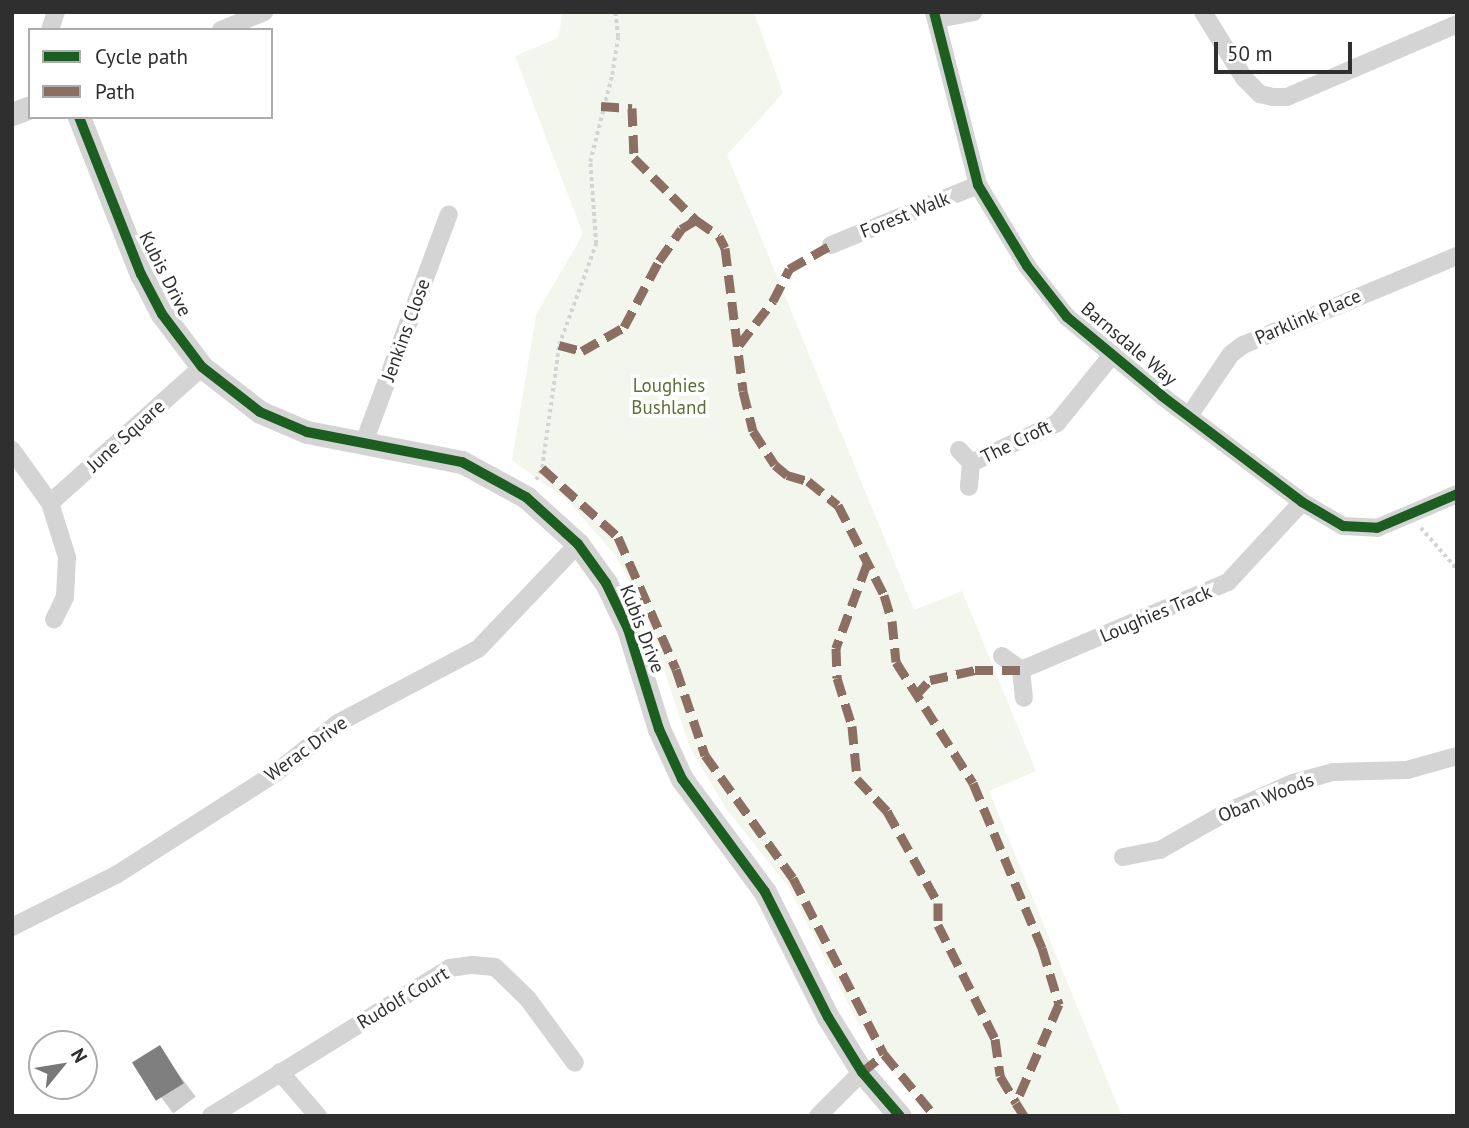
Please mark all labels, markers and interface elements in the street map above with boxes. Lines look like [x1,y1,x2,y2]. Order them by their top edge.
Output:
legend [28,28,273,119]
scale bar [1217,28,1355,72]
text: 50 m [1227,40,1273,67]
text: Cycle path [95,43,188,70]
text: Path [95,78,135,105]
street label: Forest Walk [857,187,953,243]
street label: Kubis Drive [134,228,196,320]
street label: Jenkins Close [377,276,435,384]
street label: Parklink Place [1251,284,1365,350]
street label: Barnsdale Way [1076,297,1182,391]
park label: Loughies Bushland [631,375,707,419]
street label: June Square [82,395,170,477]
street label: The Croft [977,415,1055,469]
street label: Loughies Track [1096,580,1216,648]
street label: Kubis Drive [615,582,669,676]
street label: Werac Drive [260,711,352,787]
street label: Oban Woods [1215,768,1317,828]
street label: Rudolf Court [353,962,453,1034]
north arrow [28,1030,98,1100]
text: N [66,1044,93,1067]

